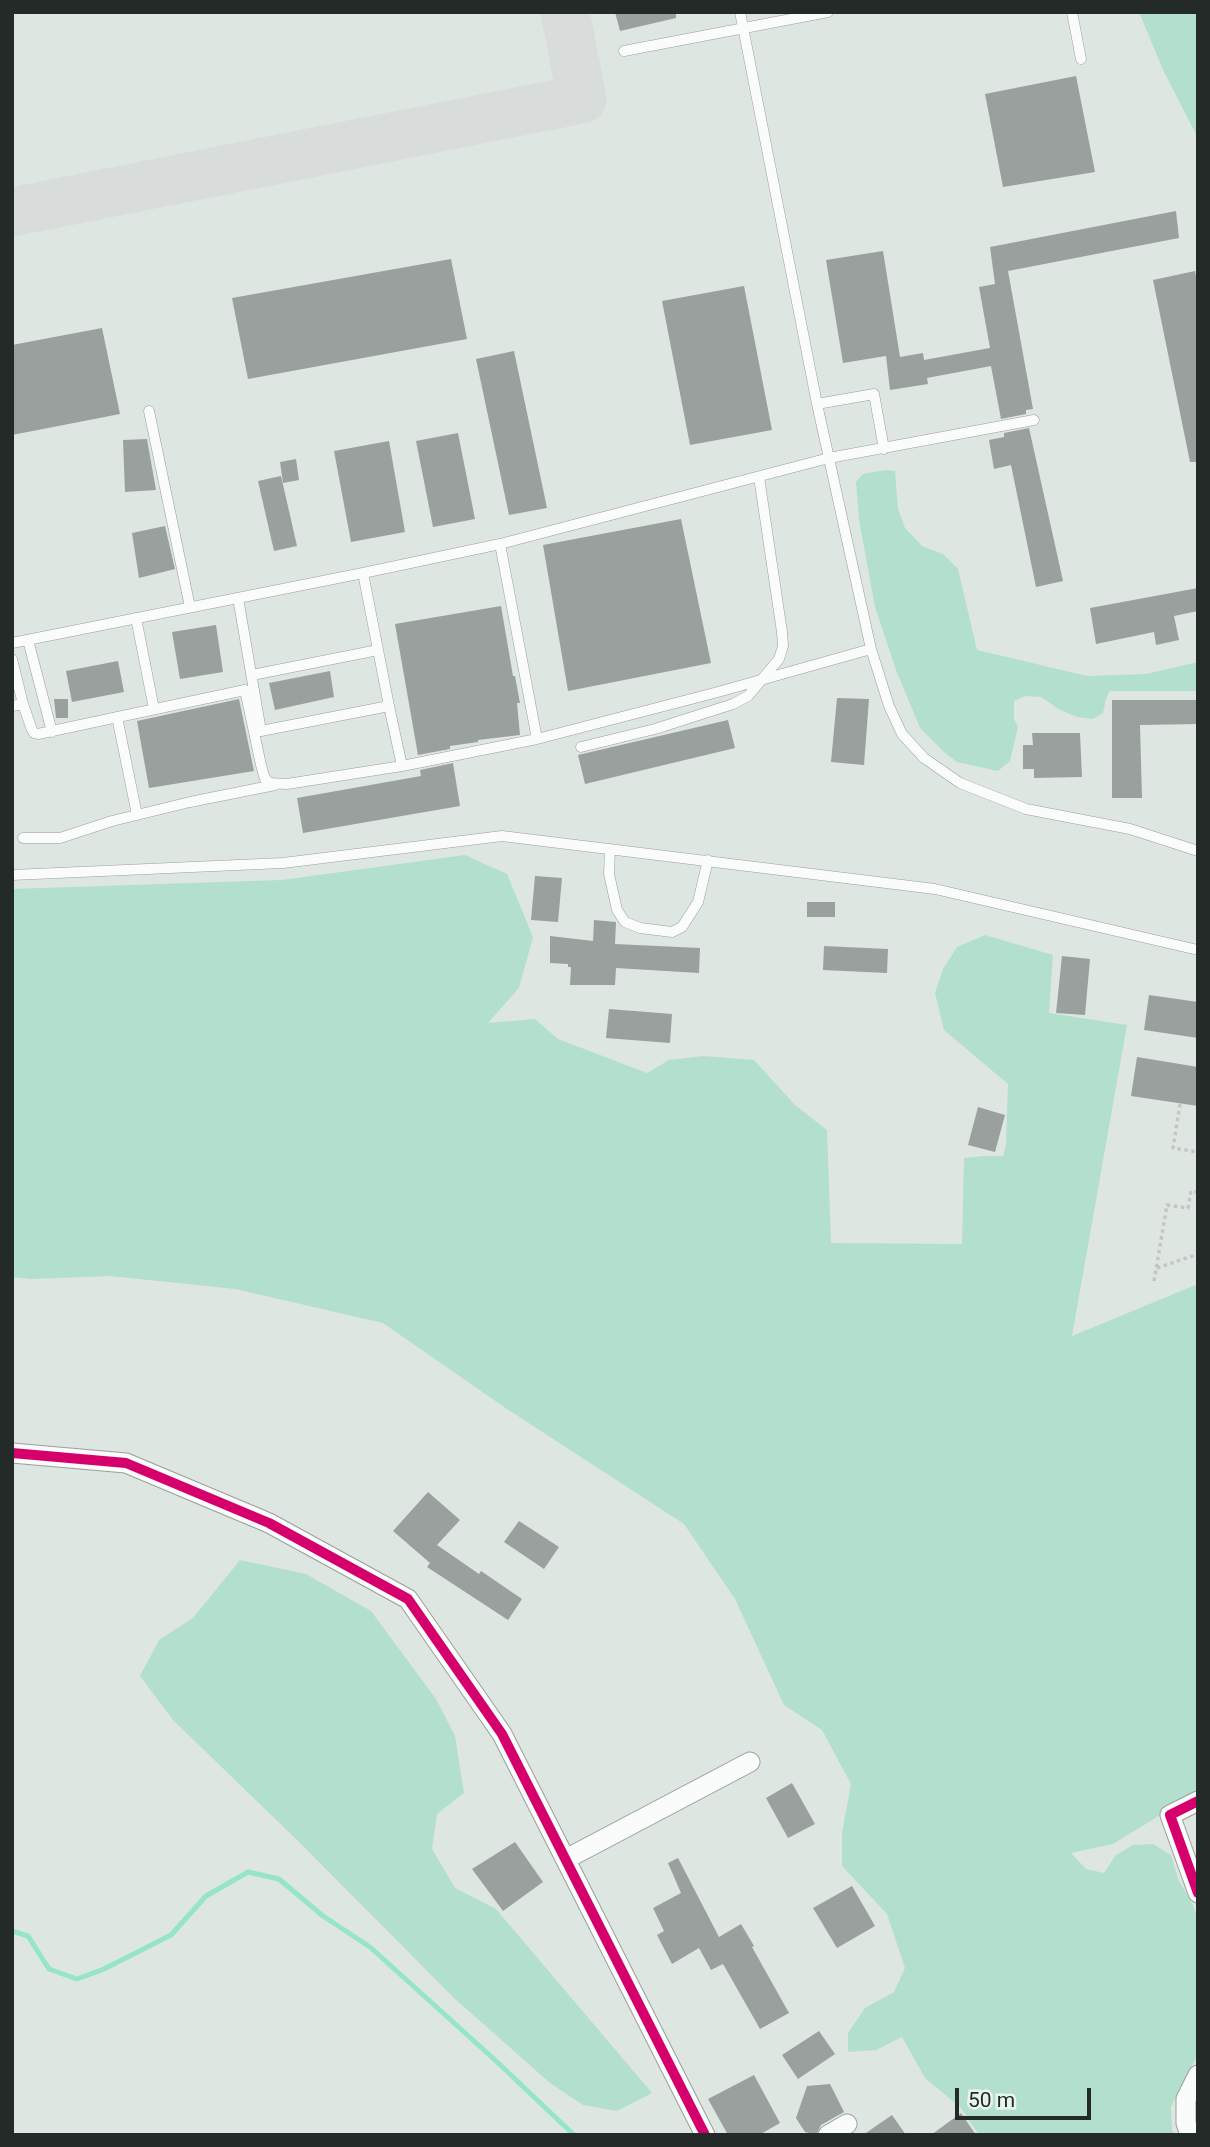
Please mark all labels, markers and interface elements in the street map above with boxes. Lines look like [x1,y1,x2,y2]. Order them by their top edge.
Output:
scale bar [958,2074,1094,2118]
text: 50 m [968,2088,1015,2112]

